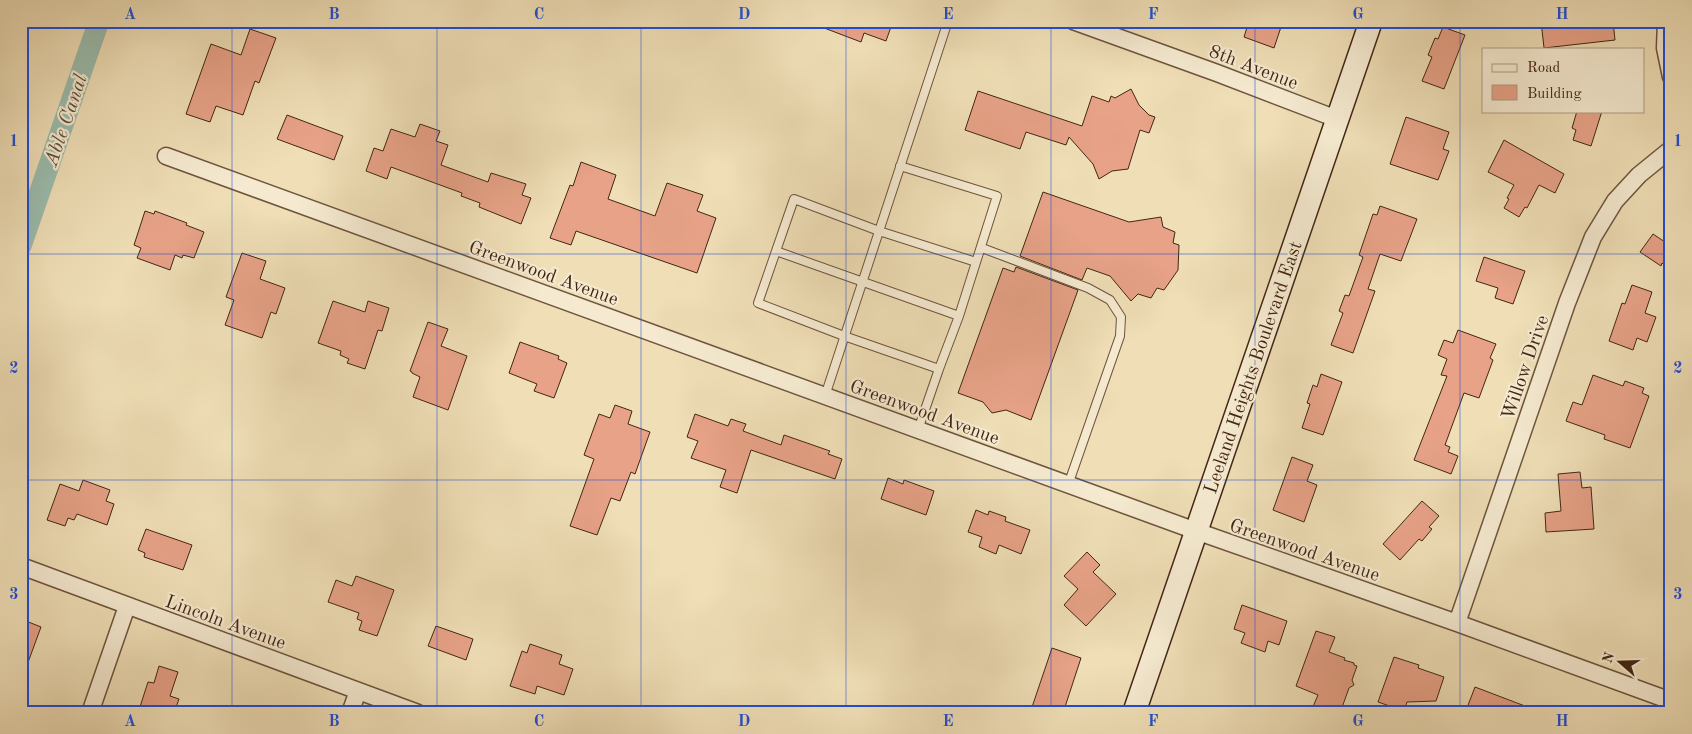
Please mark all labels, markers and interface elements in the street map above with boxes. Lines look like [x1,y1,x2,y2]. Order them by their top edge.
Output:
text: A [124,7,136,23]
text: B [328,7,340,23]
text: C [534,7,544,23]
text: D [738,7,750,23]
text: E [942,7,954,23]
text: F [1148,7,1159,23]
text: G [1352,7,1364,23]
text: H [1555,7,1569,23]
street label: 8th Avenue [1206,43,1300,94]
legend [1482,48,1644,112]
text: Road [1527,61,1561,76]
water label: Able Canal [42,72,92,170]
text: Building [1527,87,1582,102]
text: 1 [9,134,19,150]
text: 1 [1673,134,1683,150]
street label: Greenwood Avenue [466,238,620,310]
street label: Leeland Heights Boulevard East [1202,239,1307,497]
street label: Willow Drive [1500,313,1553,423]
text: 2 [9,361,19,377]
text: 2 [1673,361,1683,377]
street label: Greenwood Avenue [847,377,1001,449]
street label: Greenwood Avenue [1227,517,1382,586]
text: 3 [9,587,19,603]
text: 3 [1673,587,1683,603]
street label: Lincoln Avenue [162,593,288,654]
north arrow [1594,636,1644,686]
text: N [1600,650,1617,665]
text: A [124,714,136,730]
text: B [328,714,340,730]
text: C [534,714,544,730]
text: D [738,714,750,730]
text: E [942,714,954,730]
text: F [1148,714,1159,730]
text: G [1352,714,1364,730]
text: H [1555,714,1569,730]

